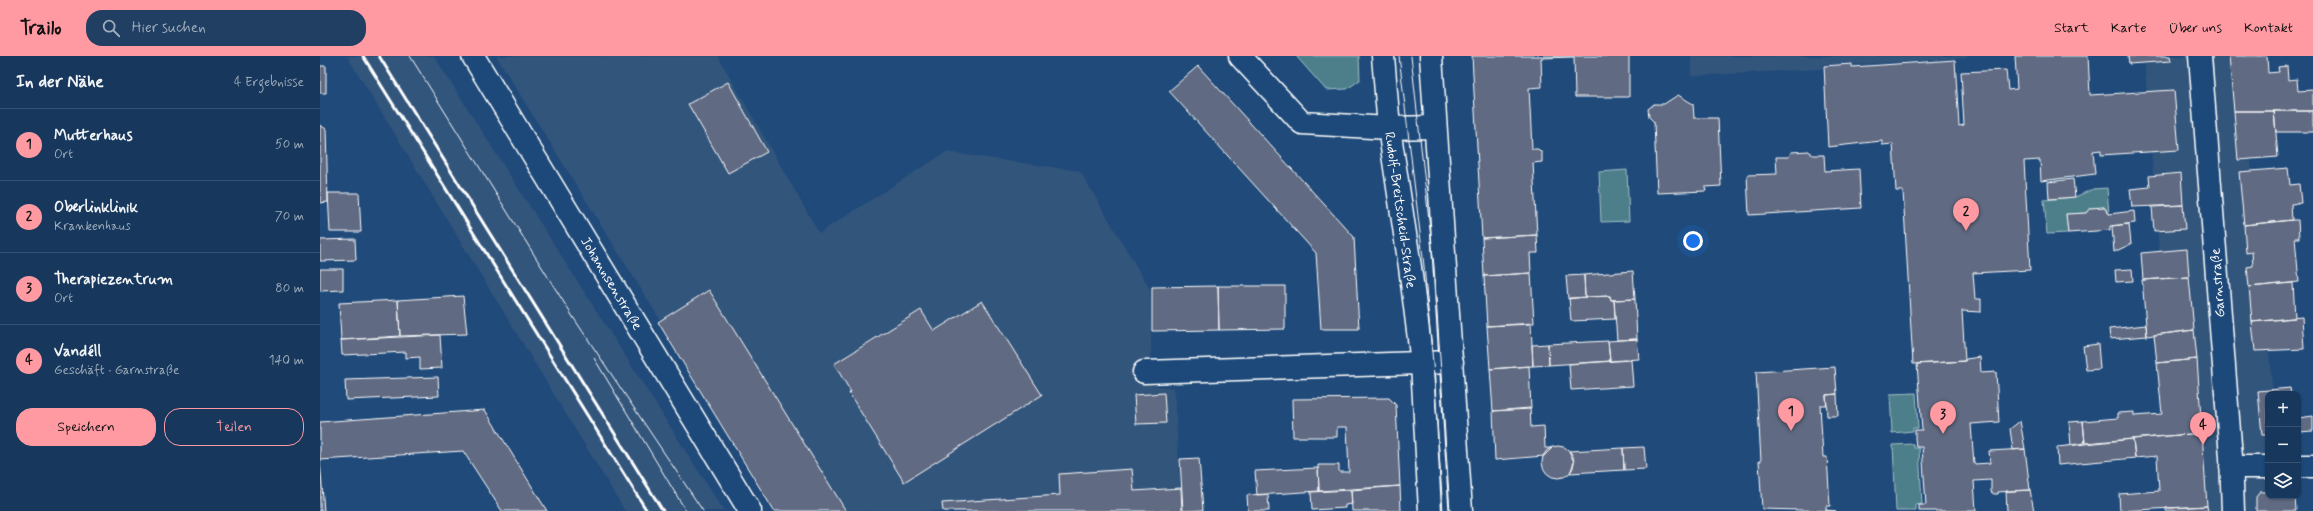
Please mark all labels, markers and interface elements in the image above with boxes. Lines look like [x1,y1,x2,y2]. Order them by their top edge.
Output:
search box [86,10,366,46]
text: Trailo [20,16,62,41]
icon: search [100,17,122,39]
text: Hier suchen [132,18,206,38]
text: Start [2054,19,2089,37]
text: Karte [2111,19,2146,37]
text: Über uns [2168,19,2222,37]
text: Kontakt [2244,19,2293,37]
text: In der Nähe [16,71,104,93]
text: 4 Ergebnisse [234,74,304,91]
text: Mutterhaus [54,126,133,146]
street label: Rudolf-Breitscheid-Straße [1380,131,1420,290]
text: 1 [26,136,32,153]
text: 50 m [275,136,304,153]
text: Ort [54,146,73,163]
text: Oberlinklinik [54,198,138,218]
pin: 2 [1953,198,1979,231]
text: 2 [26,208,32,225]
text: 70 m [275,208,304,225]
text: Krankenhaus [54,218,131,235]
your location [1683,231,1703,251]
street label: Johannsenstraße [576,233,646,334]
street label: Garnstraße [2207,247,2229,318]
text: Therapiezentrum [54,270,173,290]
text: 3 [26,280,32,297]
text: 80 m [275,280,304,297]
text: Ort [54,290,73,307]
text: Vandéll [54,342,101,362]
text: 4 [25,352,33,369]
text: 140 m [269,352,304,369]
text: Geschäft · Garnstraße [54,362,179,379]
map controls [2265,391,2301,499]
button: + [2265,391,2301,427]
pin: 1 [1778,398,1804,431]
pin: 3 [1930,401,1956,434]
button: Speichern [16,408,156,446]
button: Teilen [164,408,304,446]
pin: 4 [2190,412,2216,445]
button: − [2265,427,2301,463]
button: layers [2265,463,2301,499]

